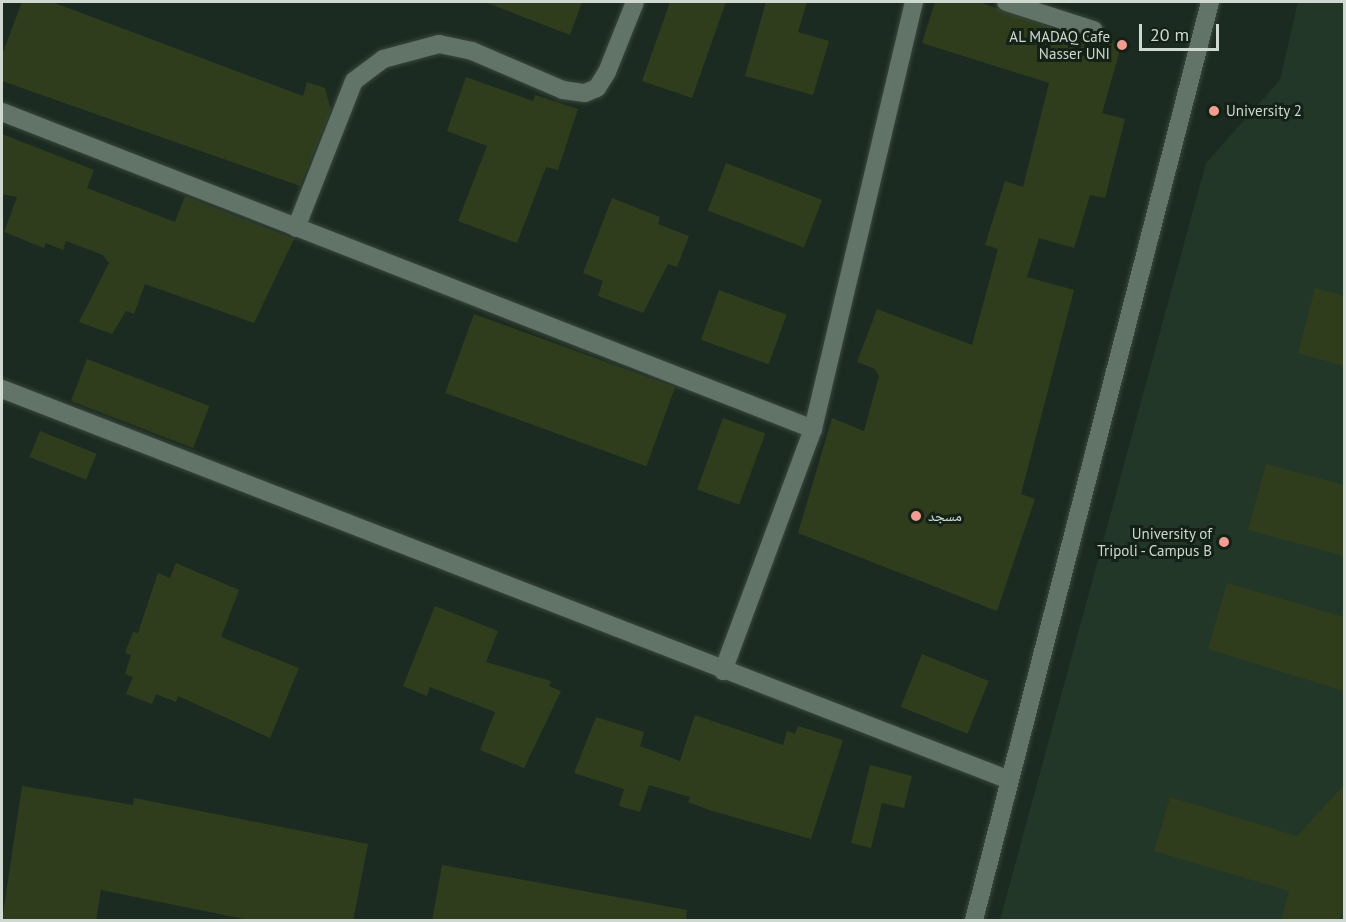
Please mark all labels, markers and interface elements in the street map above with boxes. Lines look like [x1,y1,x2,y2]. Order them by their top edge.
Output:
scale bar [1142,12,1222,50]
text: 20 m [1150,23,1189,46]
place label: AL MADAQ Cafe Nasser UNI [1009,27,1110,62]
marker: AL MADAQ Cafe Nasser UNI [1115,38,1129,52]
place label: University 2 [1226,102,1302,120]
marker: University 2 [1207,104,1221,118]
place label: مسجد [928,507,962,525]
marker: مسجد [909,509,923,523]
place label: University of Tripoli - Campus B [1095,524,1212,559]
marker: University of Tripoli - Campus B [1217,535,1231,549]

